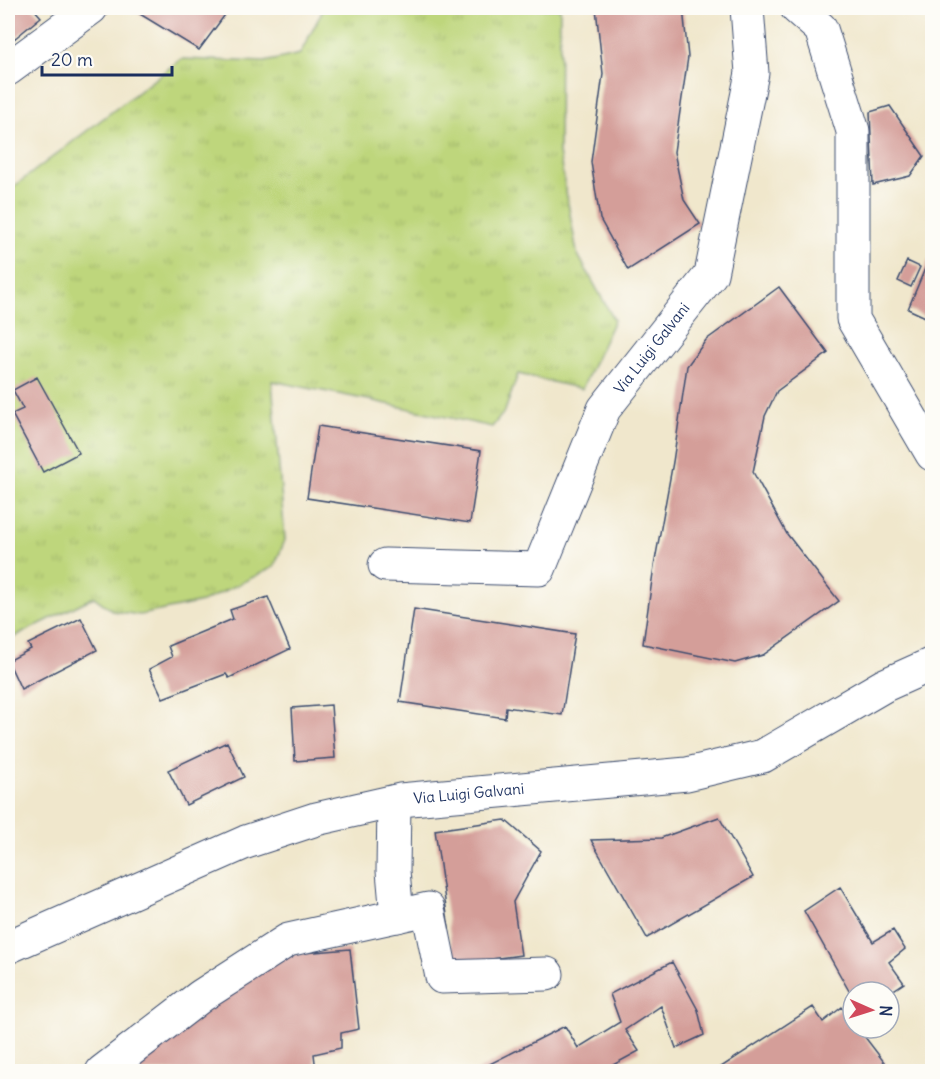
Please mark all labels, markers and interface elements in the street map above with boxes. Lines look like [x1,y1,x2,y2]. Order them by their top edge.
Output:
scale bar [42,39,172,77]
text: 20 m [51,48,93,71]
street label: Via Luigi Galvani [610,299,694,398]
street label: Via Luigi Galvani [413,779,525,808]
north arrow [841,980,901,1040]
text: N [876,1005,896,1017]

